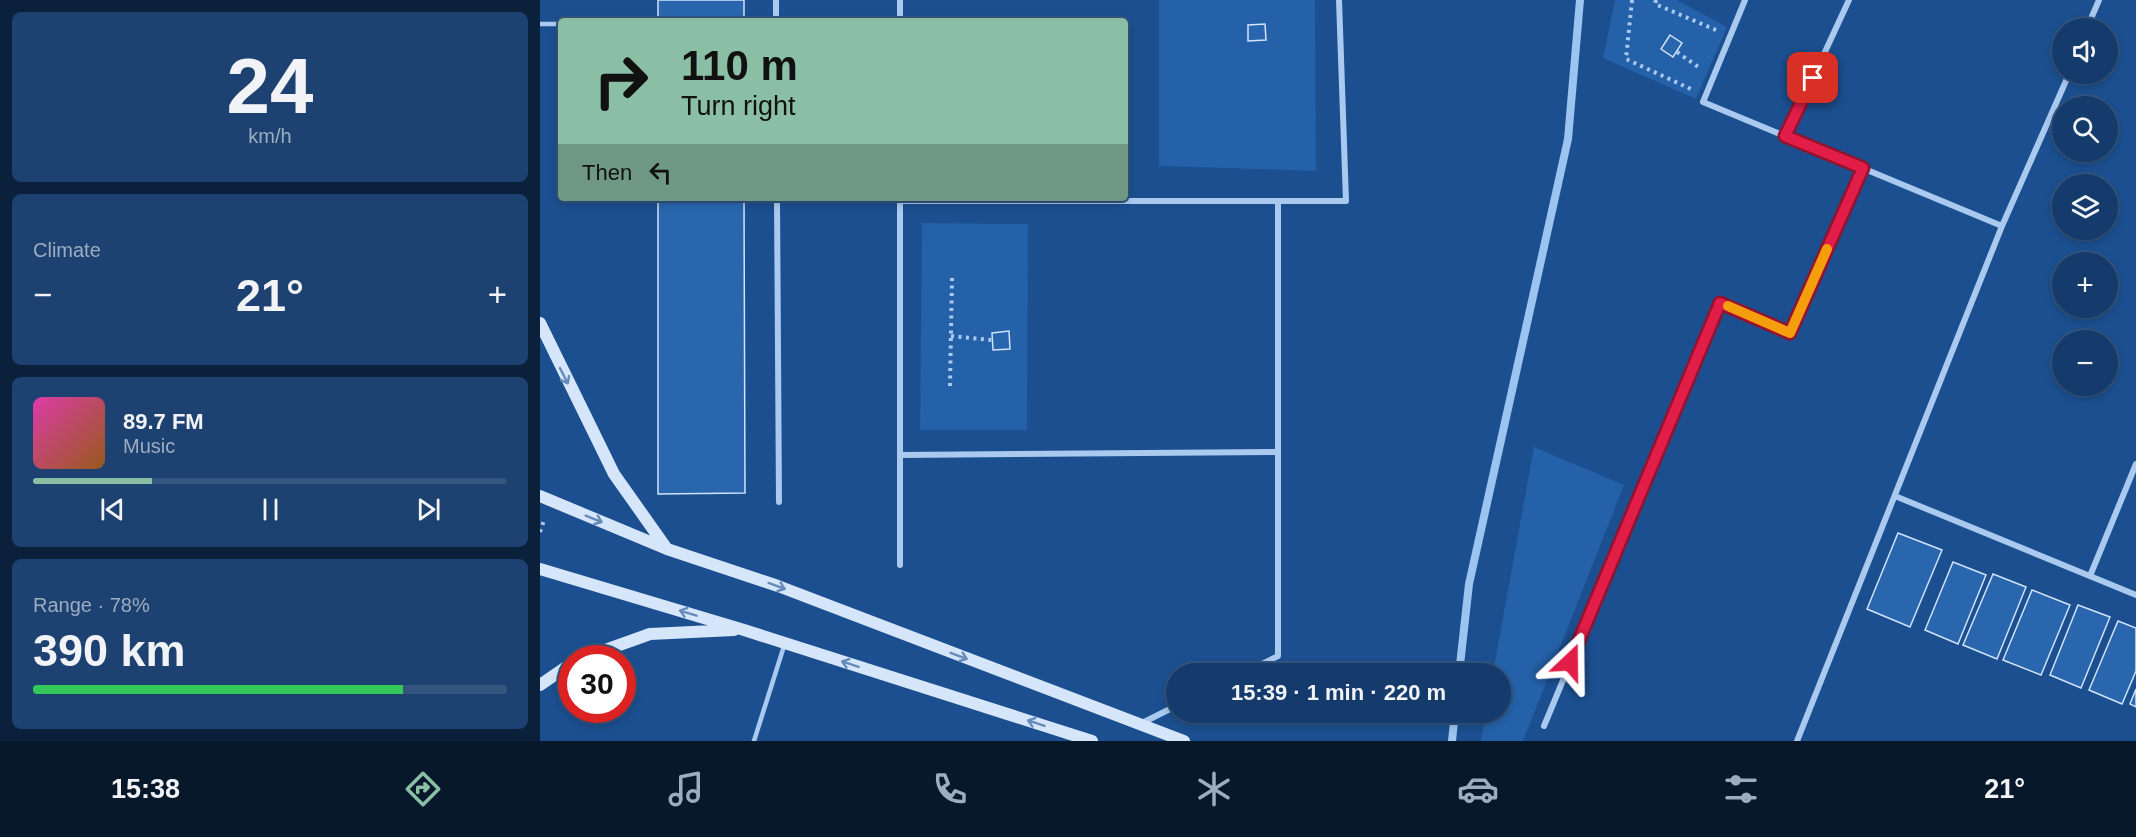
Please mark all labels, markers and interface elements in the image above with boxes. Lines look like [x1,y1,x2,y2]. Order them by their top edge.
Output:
map controls [2052,18,2118,396]
button: sound [2052,18,2118,84]
text: 24 [227,42,313,130]
icon: right [582,42,660,120]
text: 110 m [681,42,798,89]
pin [1787,52,1838,103]
icon: arrive [1796,61,1829,94]
text: Turn right [681,91,796,121]
button: search [2052,96,2118,162]
text: km/h [248,125,292,147]
icon: left [644,156,677,189]
text: Then [582,160,632,185]
button: layers [2052,174,2118,240]
text: Climate [33,239,101,261]
button: + [2052,252,2118,318]
text: 21° [236,270,304,321]
text: − [33,276,52,313]
text: + [488,276,507,313]
button: − [2052,330,2118,396]
one-way arrow [559,367,570,385]
text: 89.7 FM [123,409,204,434]
text: Music [123,435,175,457]
icon: previous [96,493,129,526]
icon: pause [254,493,287,526]
icon: next [412,493,445,526]
one-way arrow [584,514,603,525]
one-way arrow [767,582,786,593]
text: Range · 78% [33,594,150,616]
one-way arrow [679,607,698,618]
text: 390 km [33,625,186,676]
position arrow [1538,630,1602,694]
speed limit sign: 30 [558,645,636,723]
one-way arrow [949,651,968,662]
one-way arrow [841,658,860,669]
text: 15:39 · 1 min · 220 m [1231,680,1446,705]
one-way arrow [1027,717,1046,728]
icon: directions [402,768,444,810]
icon: music [665,768,707,810]
icon: phone [929,768,971,810]
icon: climate [1193,768,1235,810]
icon: car [1457,768,1499,810]
icon: filters [1720,768,1762,810]
text: 15:38 [111,774,180,804]
text: 21° [1984,774,2025,804]

